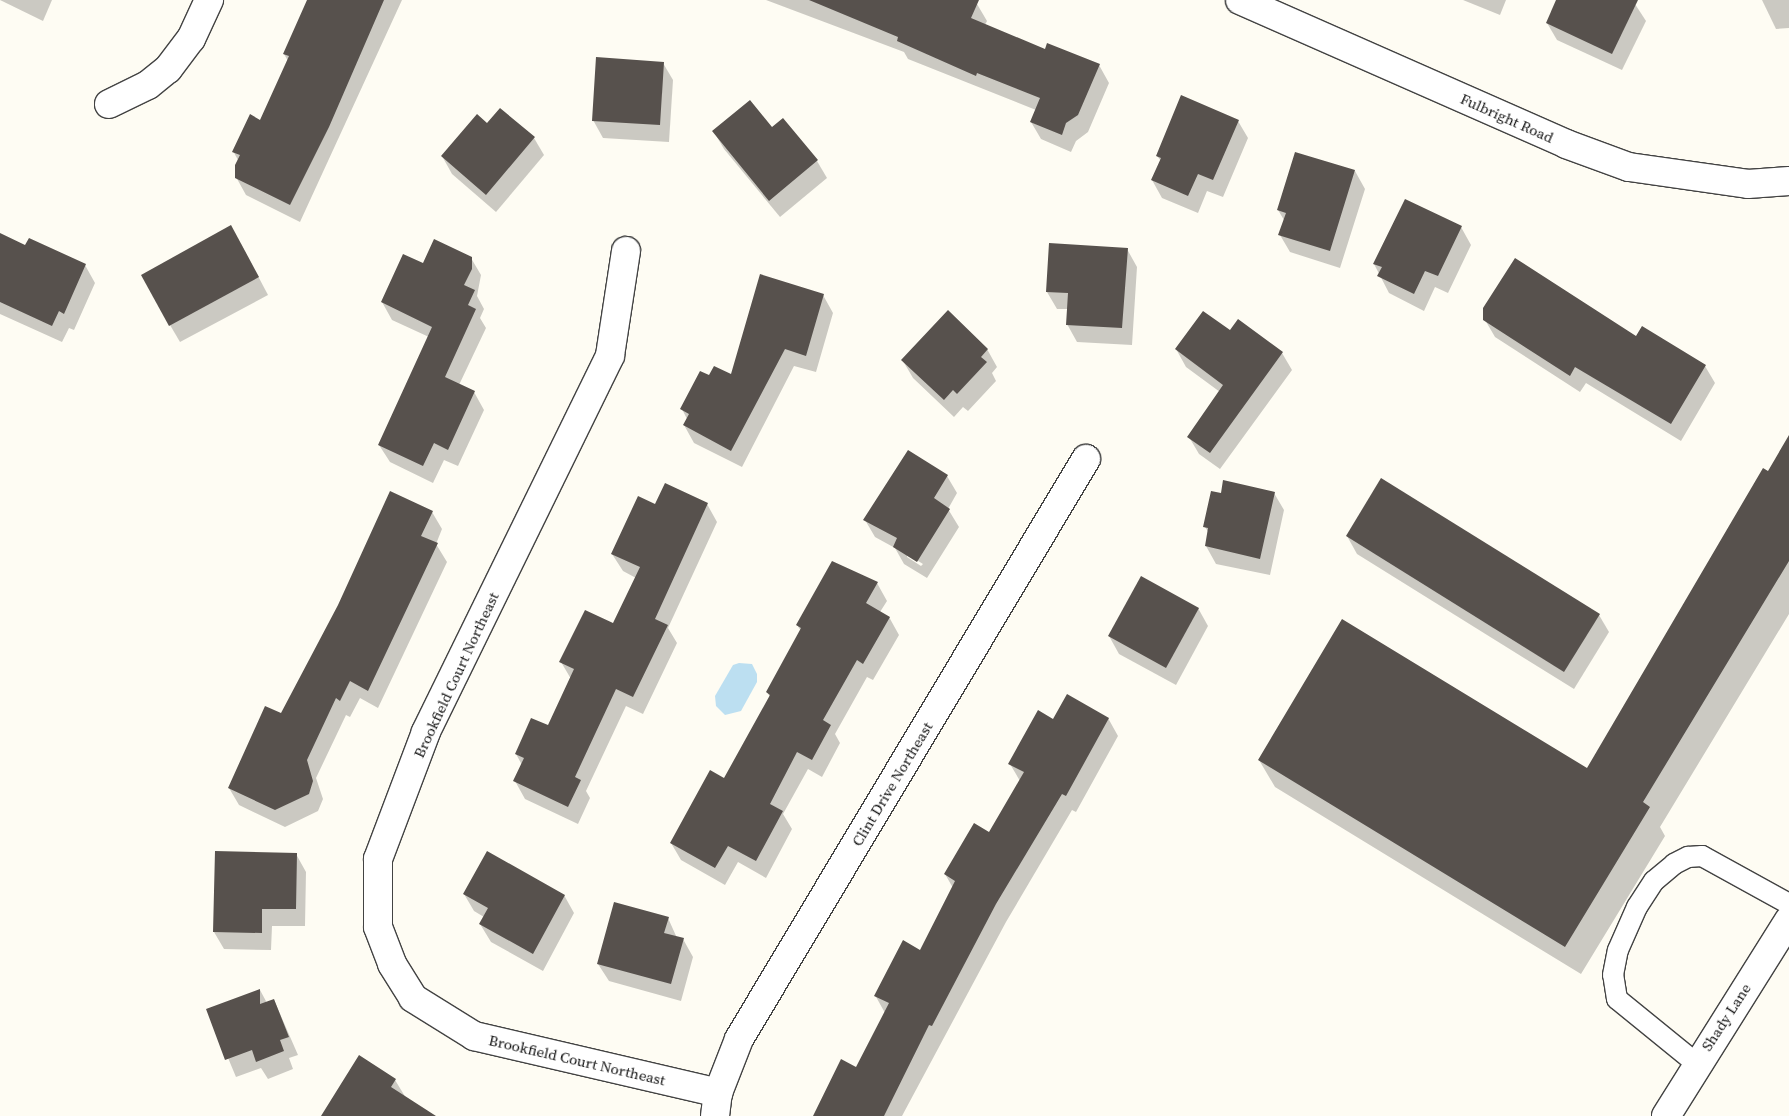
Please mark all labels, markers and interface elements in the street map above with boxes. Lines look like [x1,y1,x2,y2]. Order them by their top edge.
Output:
street label: Fulbright Road [1458,89,1556,147]
street label: Brookfield Court Northeast [410,589,502,761]
street label: Clint Drive Northeast [848,719,936,849]
street label: Shady Lane [1697,980,1755,1054]
street label: Brookfield Court Northeast [487,1031,667,1089]

